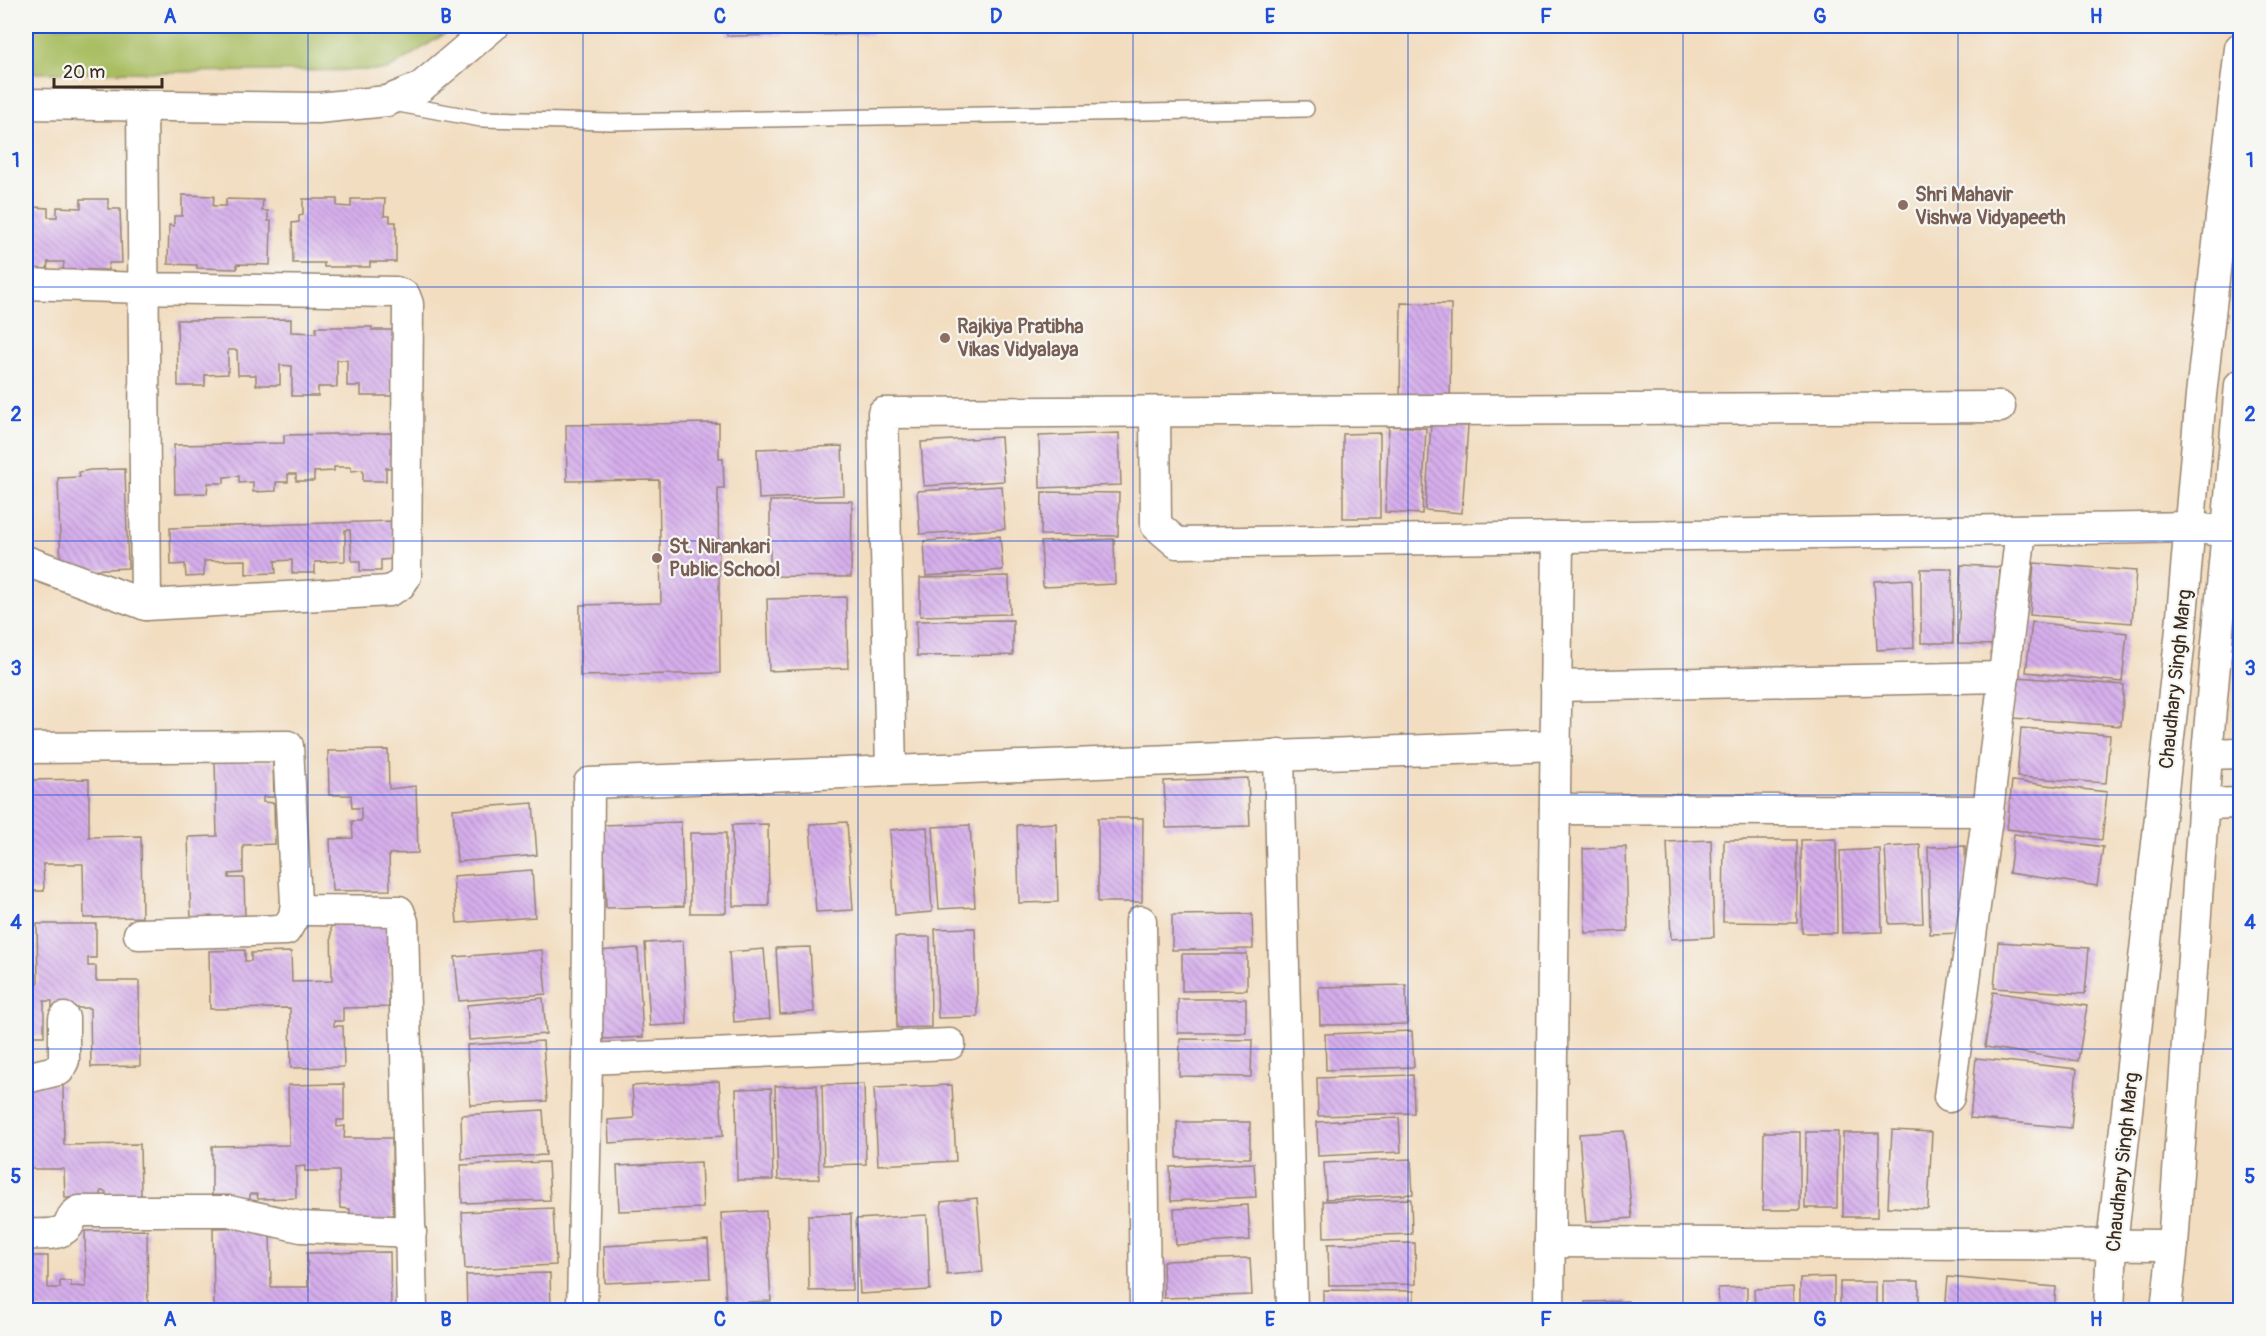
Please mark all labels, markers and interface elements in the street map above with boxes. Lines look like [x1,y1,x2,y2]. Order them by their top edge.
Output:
text: A [164,4,177,29]
text: B [440,4,452,29]
text: C [714,4,726,29]
text: D [990,4,1003,29]
text: E [1265,4,1276,29]
text: F [1540,4,1552,29]
text: G [1813,4,1827,29]
text: H [2090,4,2103,29]
scale bar [54,51,162,89]
text: 20 m [63,61,105,84]
text: 1 [12,148,20,173]
text: 1 [2246,148,2254,173]
place label: Shri Mahavir Vishwa Vidyapeeth [1915,182,2066,230]
marker: Shri Mahavir Vishwa Vidyapeeth [1896,198,1910,212]
place label: Rajkiya Pratibha Vikas Vidyalaya [957,314,1084,362]
marker: Rajkiya Pratibha Vikas Vidyalaya [938,331,952,345]
text: 2 [10,402,22,427]
text: 2 [2244,402,2256,427]
place label: St. Nirankari Public School [669,534,780,582]
marker: St. Nirankari Public School [650,551,664,565]
street label: Chaudhary Singh Marg [2154,588,2197,770]
text: 3 [10,656,22,681]
text: 3 [2244,656,2256,681]
text: 4 [10,910,22,935]
text: 4 [2244,910,2256,935]
street label: Chaudhary Singh Marg [2101,1071,2144,1253]
text: 5 [11,1164,22,1189]
text: 5 [2245,1164,2256,1189]
text: A [164,1307,177,1332]
text: B [440,1307,452,1332]
text: C [714,1307,726,1332]
text: D [990,1307,1003,1332]
text: E [1265,1307,1276,1332]
text: F [1540,1307,1552,1332]
text: G [1813,1307,1827,1332]
text: H [2090,1307,2103,1332]

